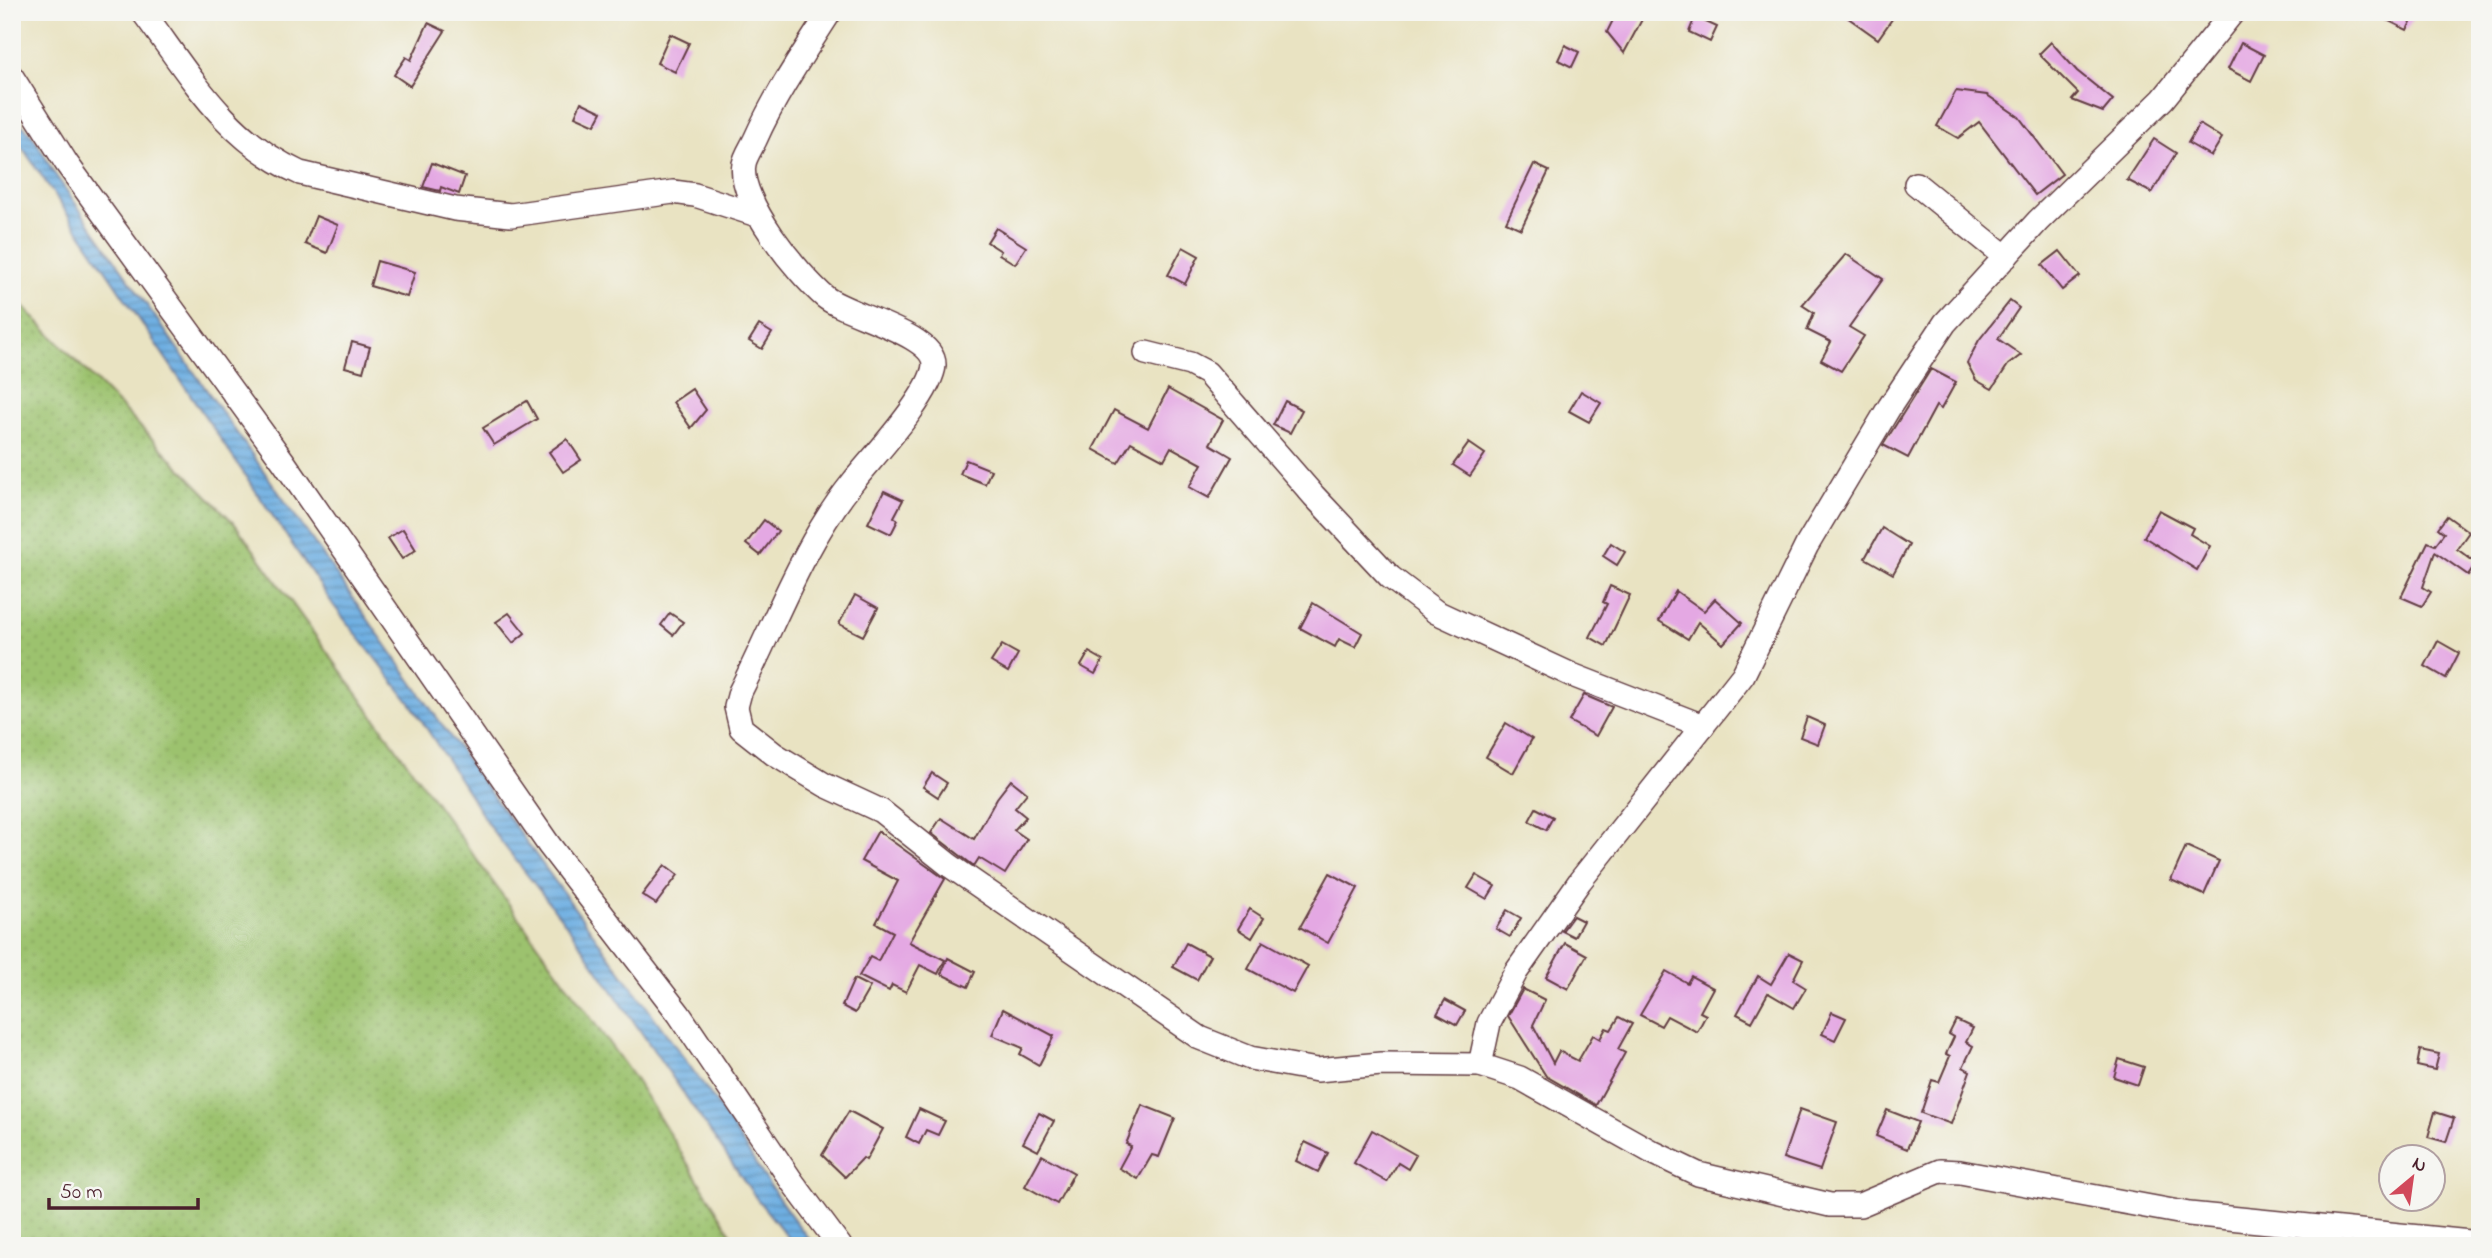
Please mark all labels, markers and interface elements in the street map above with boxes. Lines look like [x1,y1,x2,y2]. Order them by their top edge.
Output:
north arrow [2376,1142,2446,1212]
text: N [2407,1150,2431,1180]
scale bar [49,1167,198,1211]
text: 50 m [60,1178,103,1208]

